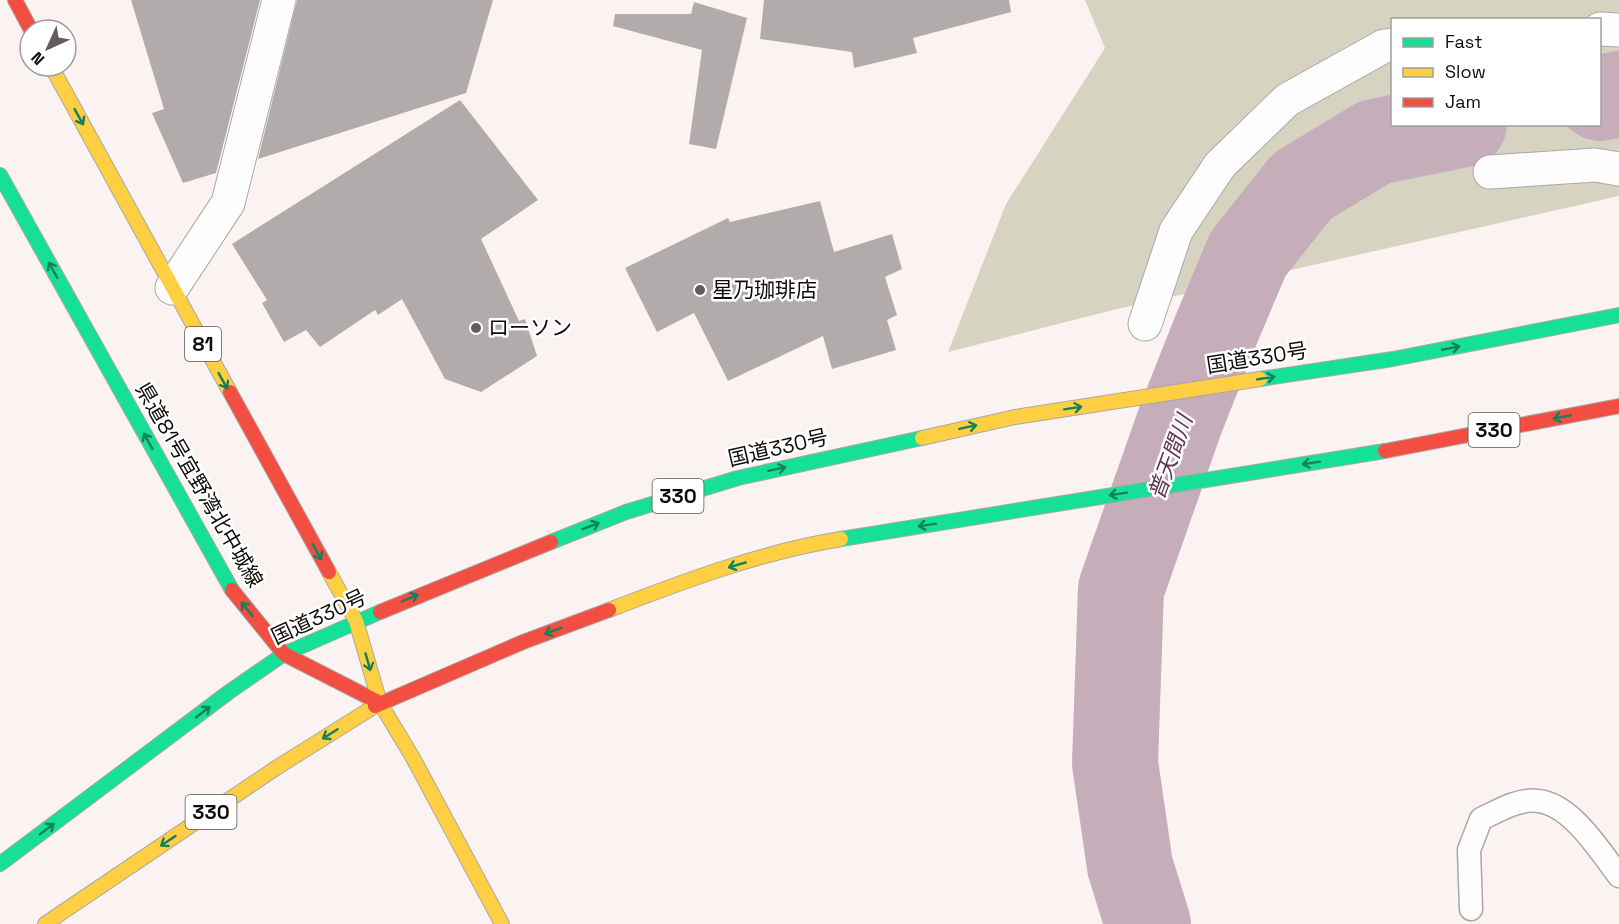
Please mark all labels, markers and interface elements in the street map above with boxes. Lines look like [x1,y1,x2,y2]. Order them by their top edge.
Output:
north arrow [18,18,78,78]
legend [1391,18,1601,126]
text: Fast [1445,30,1482,53]
text: N [27,47,49,69]
text: Slow [1445,60,1486,83]
text: Jam [1445,90,1481,113]
one-way arrow [74,108,85,126]
one-way arrow [47,262,59,279]
place label: 星乃珈琲店 [712,276,817,303]
marker: 星乃珈琲店 [693,283,707,297]
place label: ローソン [488,314,572,341]
marker: ローソン [469,321,483,335]
road number: 81 [185,327,221,361]
street label: 国道330号 [1205,336,1309,379]
one-way arrow [1441,342,1460,353]
one-way arrow [218,371,229,389]
one-way arrow [1255,373,1275,384]
street label: 県道81号宜野湾北中城線 [130,378,269,592]
one-way arrow [1063,402,1082,413]
water label: 普天間川 [1142,409,1199,503]
one-way arrow [1552,412,1572,423]
road number: 330 [1468,413,1520,447]
one-way arrow [958,421,977,433]
street label: 国道330号 [725,423,831,472]
one-way arrow [142,432,154,449]
one-way arrow [1301,458,1321,469]
one-way arrow [767,463,786,475]
road number: 330 [652,479,704,513]
one-way arrow [1109,488,1129,499]
one-way arrow [918,519,937,530]
one-way arrow [581,520,600,531]
one-way arrow [311,543,323,560]
one-way arrow [728,560,747,571]
street label: 国道330号 [267,583,371,650]
one-way arrow [400,592,419,603]
one-way arrow [240,601,253,617]
one-way arrow [544,626,563,637]
one-way arrow [363,652,374,671]
one-way arrow [194,706,210,718]
one-way arrow [322,727,339,740]
road number: 330 [186,795,236,829]
one-way arrow [38,823,54,835]
one-way arrow [160,835,176,847]

